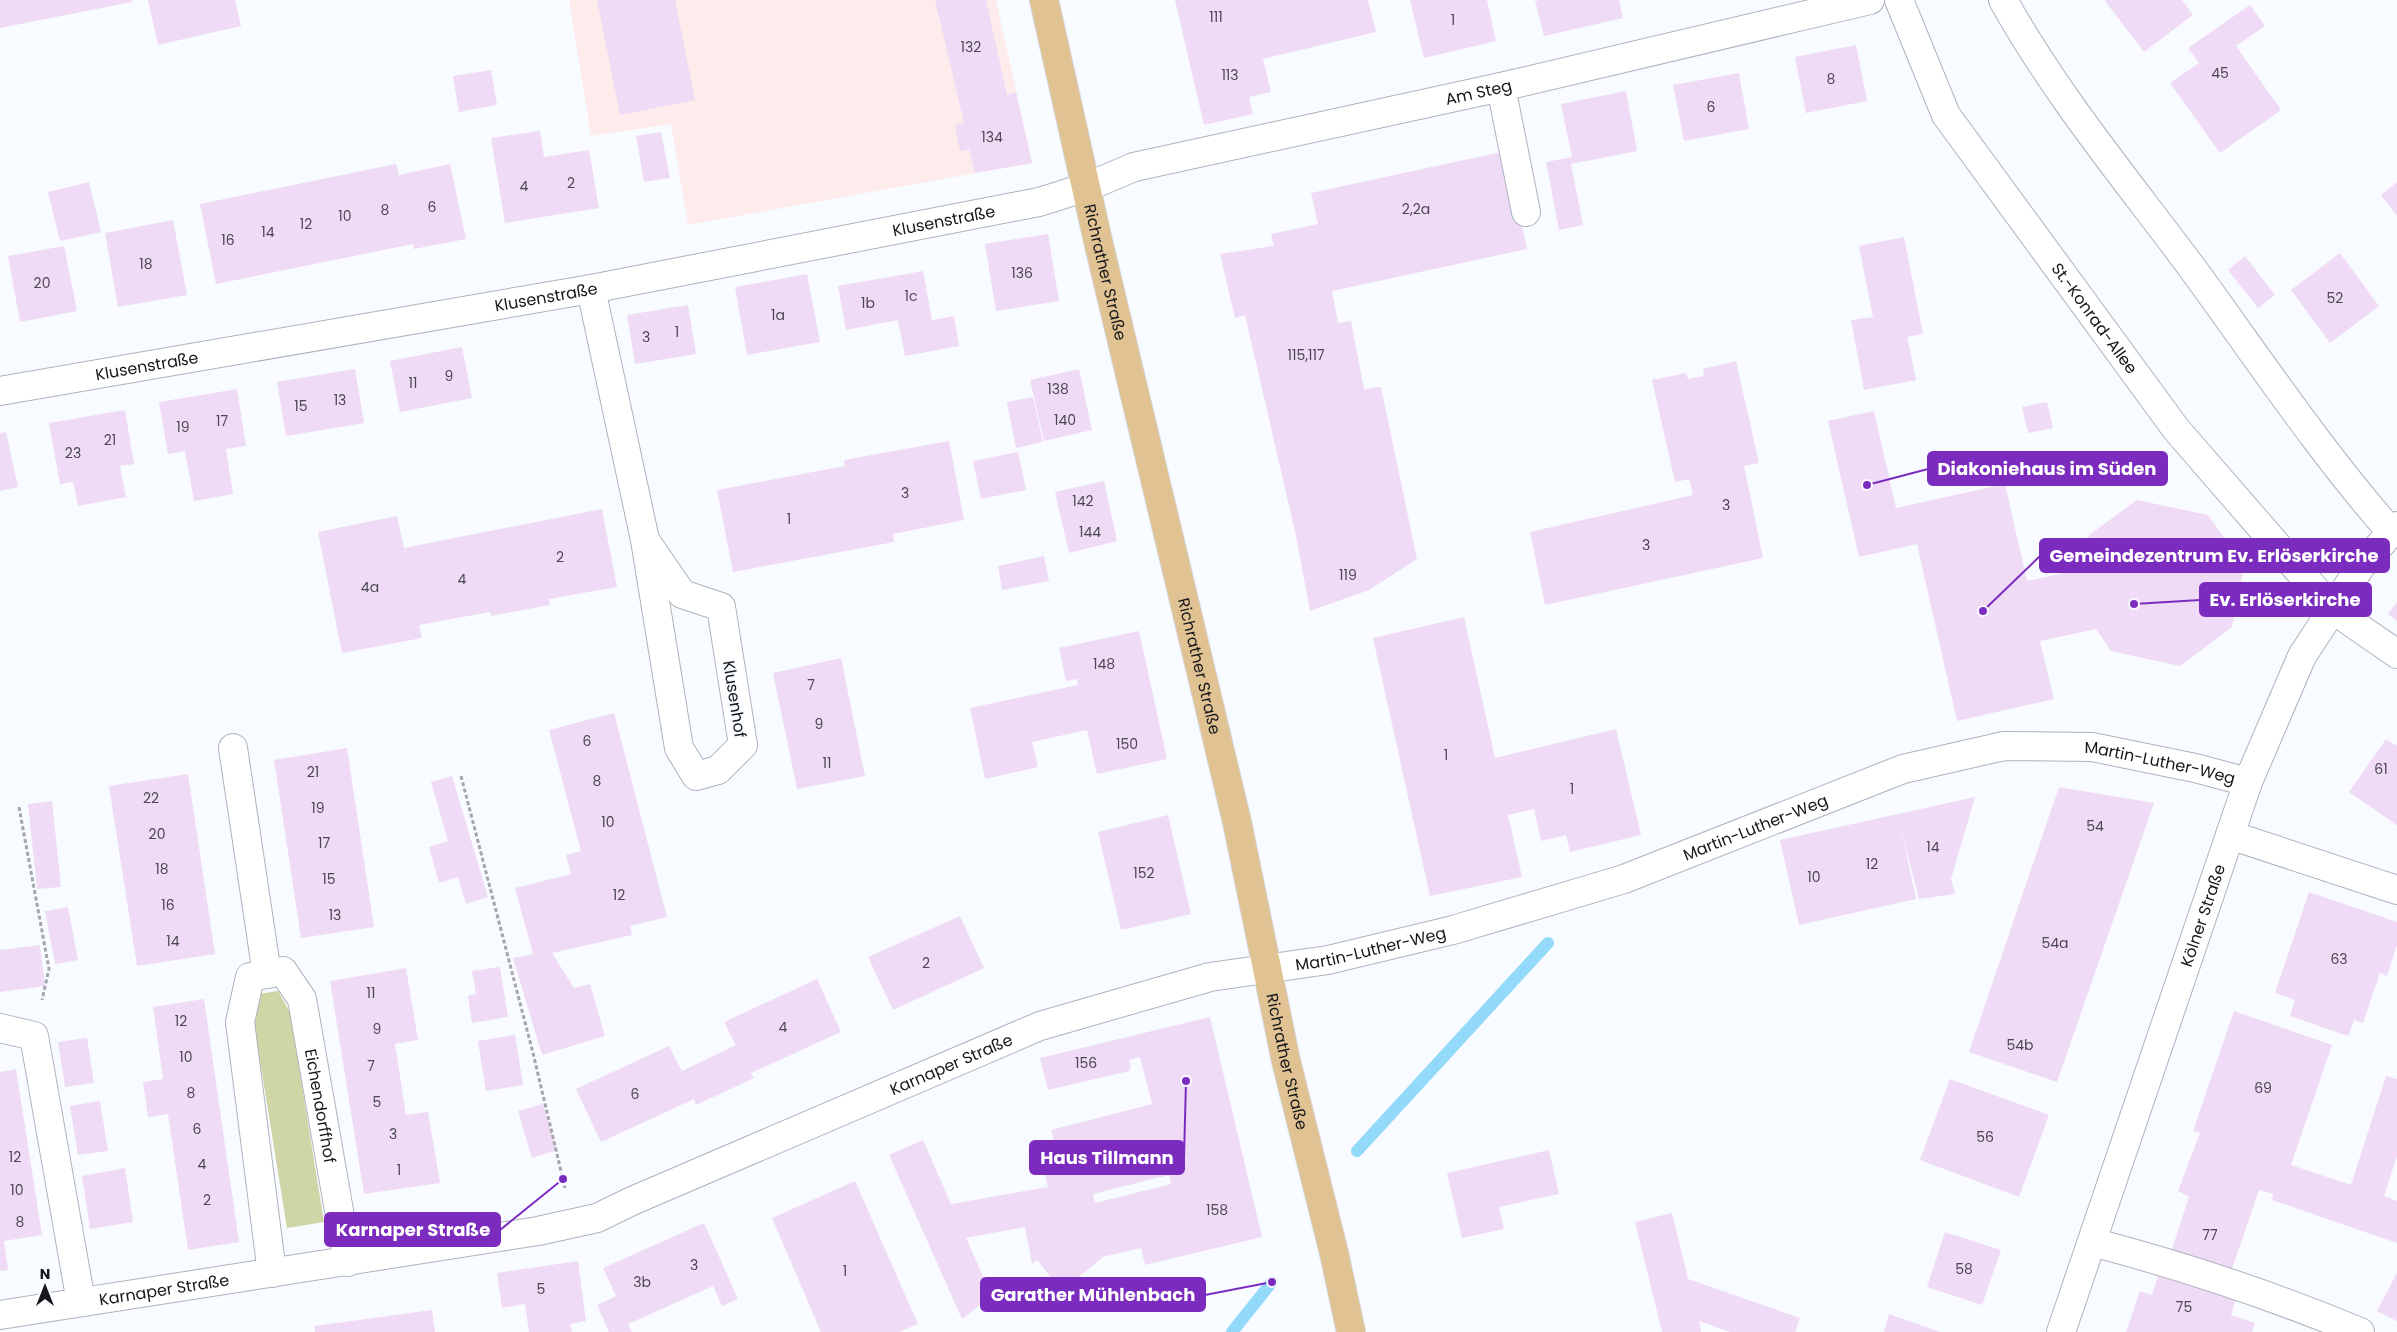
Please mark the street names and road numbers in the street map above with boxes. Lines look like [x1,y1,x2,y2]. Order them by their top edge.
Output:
street label: Am Steg [1443,74,1514,111]
street label: Klusenstraße [890,200,997,242]
street label: Richrather Straße [1078,202,1132,343]
street label: St.-Konrad-Allee [2046,258,2143,379]
street label: Klusenstraße [493,277,600,317]
street label: Klusenstraße [94,346,200,386]
street label: Richrather Straße [1172,596,1227,737]
street label: Klusenhof [717,659,752,739]
street label: Martin-Luther-Weg [2085,736,2238,790]
street label: Martin-Luther-Weg [1680,789,1831,867]
street label: Kölner Straße [2175,861,2231,970]
street label: Martin-Luther-Weg [1294,921,1448,977]
street label: Richrather Straße [1260,991,1314,1132]
street label: Karnaper Straße [886,1028,1016,1101]
street label: Eichendorffhof [299,1047,341,1165]
street label: Karnaper Straße [97,1268,231,1311]

